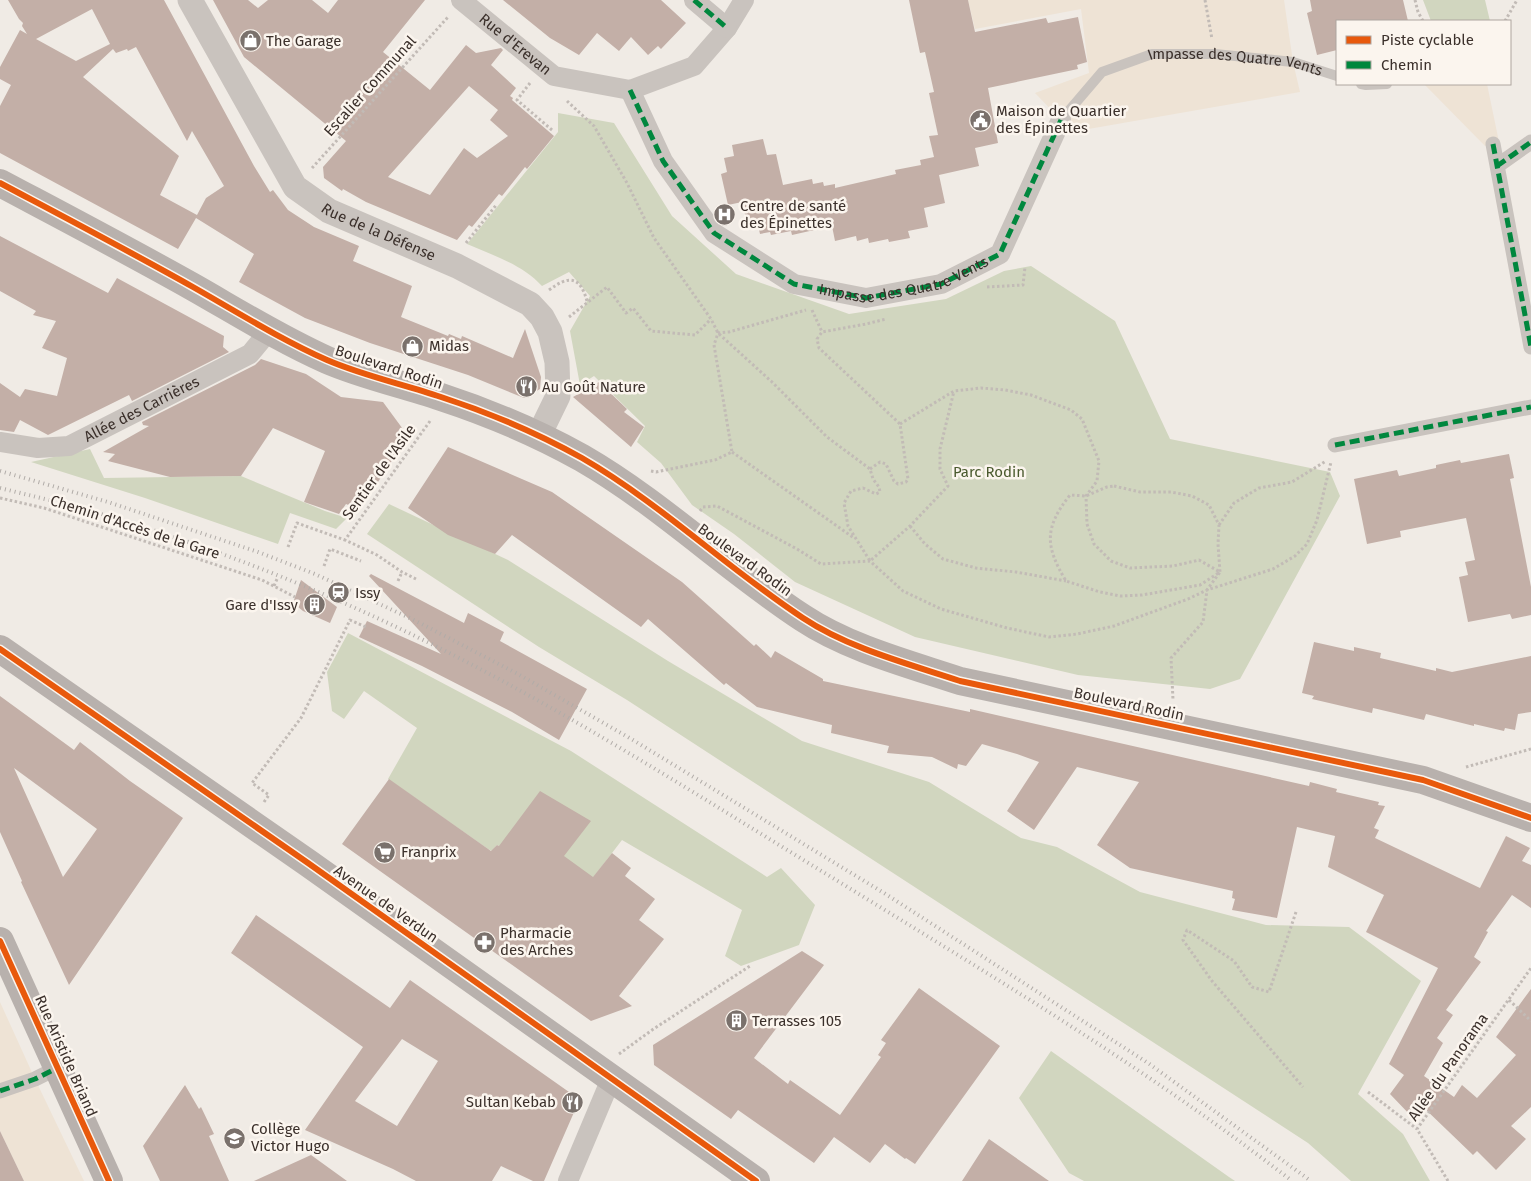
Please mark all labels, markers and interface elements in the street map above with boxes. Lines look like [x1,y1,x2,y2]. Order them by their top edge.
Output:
street label: Rue d'Erevan [476,10,555,79]
legend [1336,20,1511,85]
shop icon: The Garage [238,29,262,53]
text: Piste cyclable [1381,31,1474,49]
place label: The Garage [266,32,341,50]
street label: Escalier Communal [320,32,420,140]
street label: Impasse des Quatre Vents [1145,45,1325,80]
text: Chemin [1381,56,1432,74]
place label: Maison de Quartier des Épinettes [996,102,1127,137]
public building icon: Maison de Quartier des Épinettes [968,108,992,132]
place label: Centre de santé des Épinettes [740,197,846,232]
street label: Rue de la Défense [318,199,438,265]
hospital icon: Centre de santé des Épinettes [712,203,736,227]
street label: Impasse des Quatre Vents [817,252,991,307]
shop icon: Midas [401,334,425,358]
place label: Midas [429,337,469,355]
street label: Boulevard Rodin [333,341,445,393]
street label: Allée des Carrières [81,372,202,446]
restaurant icon: Au Goût Nature [514,375,538,399]
place label: Au Goût Nature [542,378,646,396]
street label: Sentier de l'Asile [338,421,420,523]
park label: Parc Rodin [953,463,1025,481]
street label: Chemin d'Accès de la Gare [48,491,222,563]
street label: Boulevard Rodin [694,520,796,600]
station icon: Issy [327,581,351,605]
place label: Issy [355,584,381,602]
building icon: Gare d'Issy [302,593,326,617]
place label: Gare d'Issy [225,596,299,614]
street label: Boulevard Rodin [1072,684,1186,724]
supermarket icon: Franprix [373,840,397,864]
place label: Franprix [401,843,457,861]
street label: Avenue de Verdun [331,861,441,947]
place label: Pharmacie des Arches [500,924,573,959]
pharmacy icon: Pharmacie des Arches [472,930,496,954]
street label: Rue Aristide Briand [31,992,101,1120]
building icon: Terrasses 105 [724,1009,748,1033]
street label: Allée du Panorama [1404,1010,1492,1124]
place label: Terrasses 105 [752,1012,842,1030]
restaurant icon: Sultan Kebab [560,1090,584,1114]
place label: Sultan Kebab [466,1093,556,1111]
place label: Collège Victor Hugo [251,1120,330,1155]
school or university icon: Collège Victor Hugo [223,1126,247,1150]

